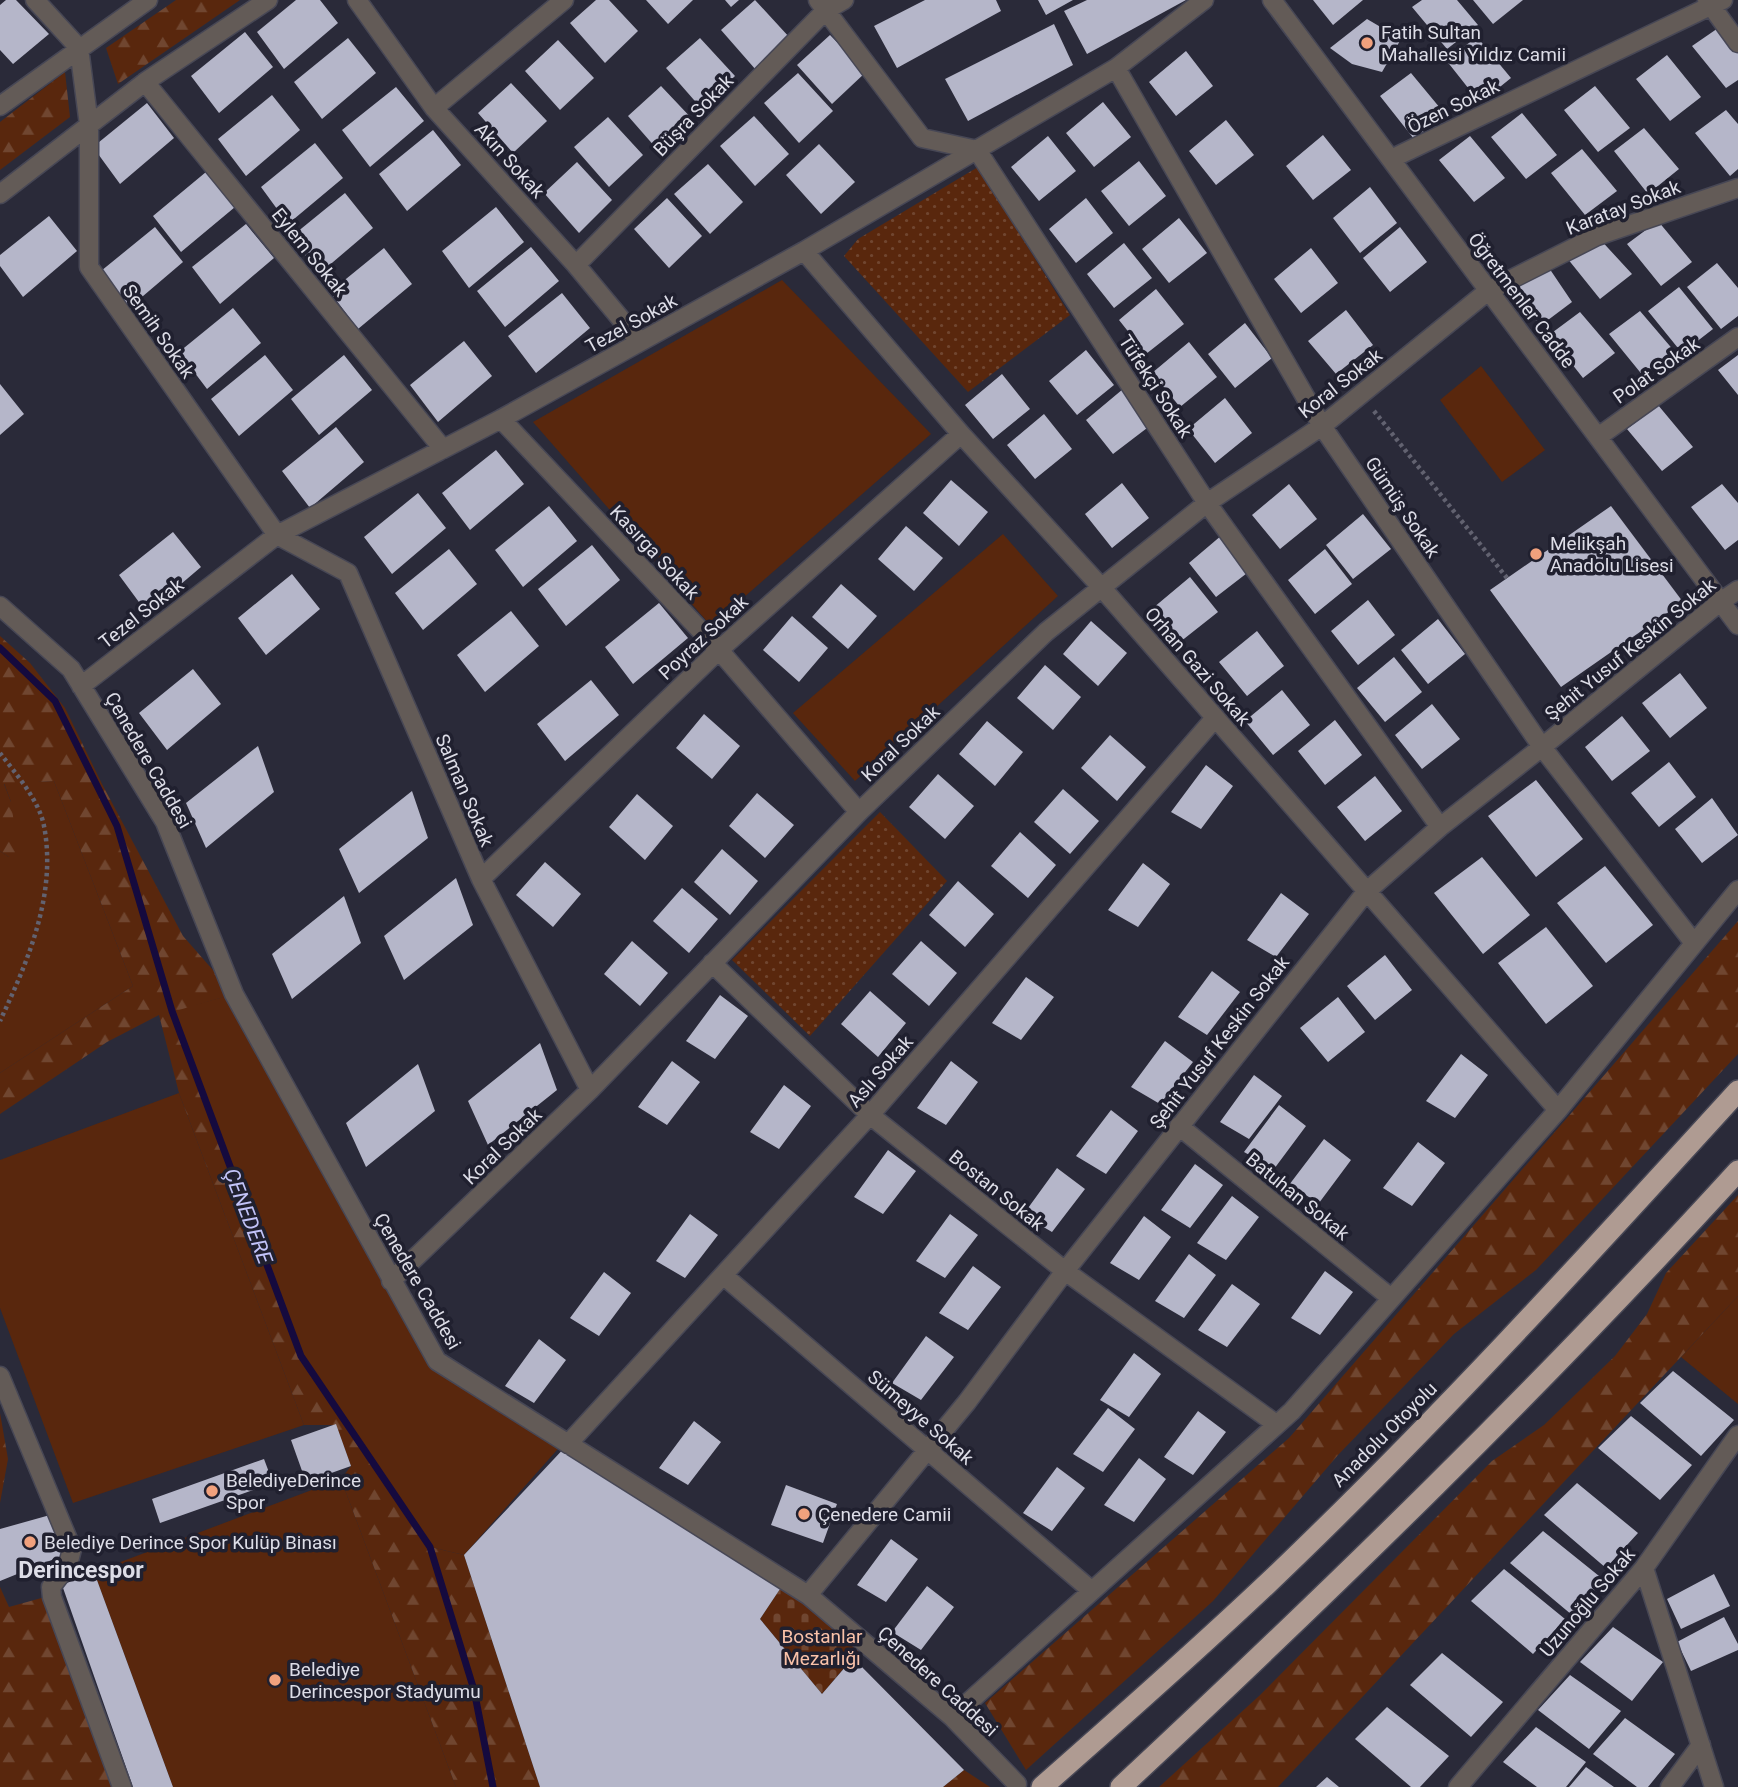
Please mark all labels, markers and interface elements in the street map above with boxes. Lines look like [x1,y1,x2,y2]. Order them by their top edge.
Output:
place label: Fatih Sultan Mahallesi Yıldız Camii [1381,21,1566,66]
marker: Fatih Sultan Mahallesi Yıldız Camii [1359,35,1375,51]
street label: Büşra Sokak [649,69,738,161]
street label: Özen Sokak [1404,74,1503,139]
street label: Akın Sokak [470,118,550,203]
street label: Karatay Sokak [1563,175,1684,240]
street label: Eylem Sokak [267,203,353,302]
street label: Öğretmenler Cadde [1463,228,1580,373]
street label: Semih Sokak [118,280,200,383]
street label: Tezel Sokak [582,289,681,358]
street label: Tüfekçi Sokak [1114,331,1198,442]
street label: Polat Sokak [1609,332,1704,409]
street label: Koral Sokak [1294,343,1387,423]
street label: Gümüş Sokak [1360,452,1445,562]
street label: Kasırga Sokak [605,500,704,604]
place label: Melikşah Anadolu Lisesi [1550,532,1674,577]
marker: Melikşah Anadolu Lisesi [1528,546,1544,562]
street label: Tezel Sokak [94,573,188,654]
street label: Şehit Yusuf Keskin Sokak [1540,573,1721,725]
street label: Poyraz Sokak [654,590,753,685]
street label: Orhan Gazi Sokak [1140,602,1256,730]
street label: Çenedere Caddesi [100,688,197,832]
street label: Koral Sokak [856,700,945,786]
street label: Salman Sokak [430,730,499,850]
street label: Şehit Yusuf Keskin Sokak [1145,951,1294,1133]
street label: Aslı Sokak [843,1030,918,1112]
street label: Koral Sokak [458,1103,547,1189]
street label: Bostan Sokak [944,1145,1049,1236]
street label: Batuhan Sokak [1241,1148,1354,1245]
water label: ÇENEDERE [219,1165,278,1268]
street label: Çenedere Caddesi [369,1209,466,1353]
street label: Sümeyye Sokak [863,1365,979,1470]
street label: Anadolu Otoyolu [1327,1377,1442,1492]
place label: BelediyeDerince Spor [226,1469,361,1514]
marker: BelediyeDerince Spor [204,1483,220,1499]
place label: Çenedere Camii [818,1503,951,1526]
marker: Çenedere Camii [796,1506,812,1522]
place label: Belediye Derince Spor Kulüp Binası [44,1531,337,1554]
marker: Belediye Derince Spor Kulüp Binası [22,1534,38,1550]
street label: Uzunoğlu Sokak [1535,1543,1640,1662]
district label: Derincespor [18,1557,144,1584]
street label: Çenedere Caddesi [873,1621,1002,1741]
park label: Bostanlar Mezarlığı [782,1625,863,1670]
place label: Belediye Derincespor Stadyumu [289,1658,481,1703]
marker: Belediye Derincespor Stadyumu [267,1672,283,1688]

